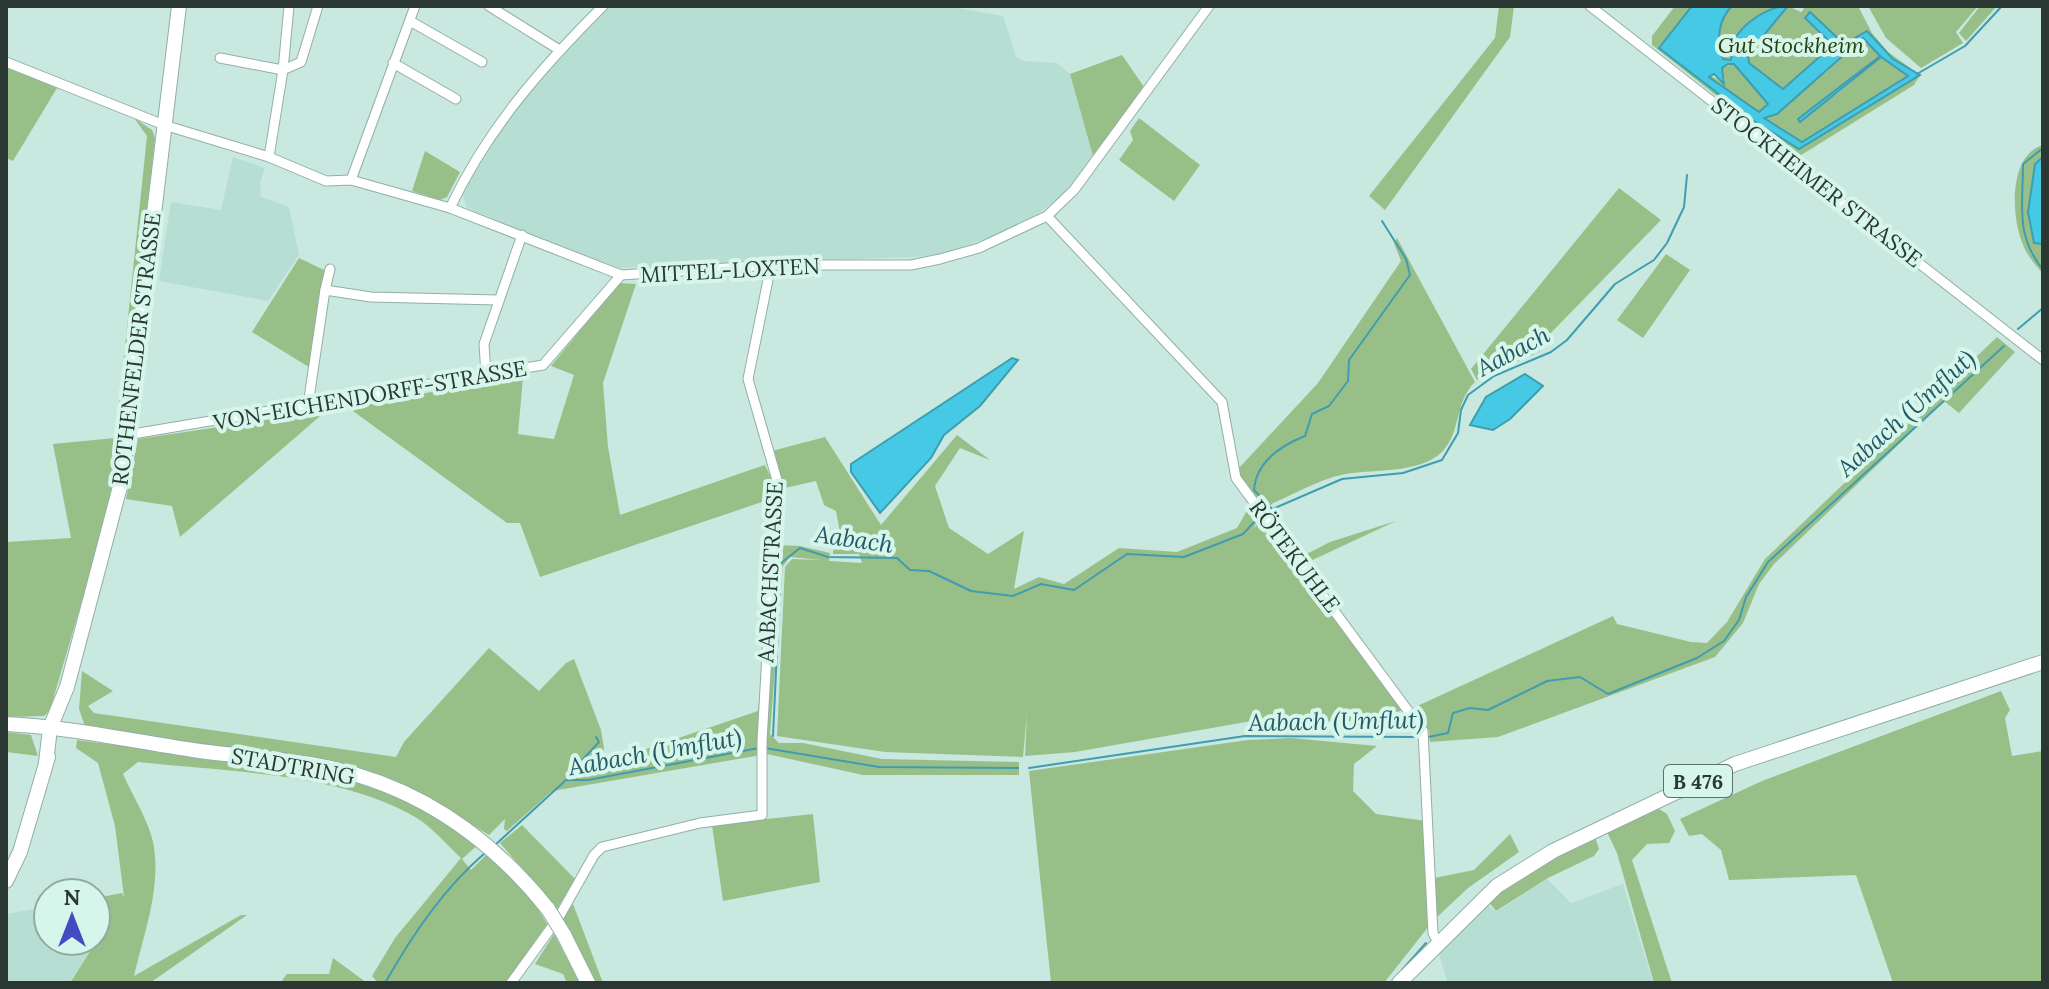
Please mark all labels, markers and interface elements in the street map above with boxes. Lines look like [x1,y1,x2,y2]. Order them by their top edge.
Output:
park label: Gut Stockheim [1718,31,1865,59]
street label: STOCKHEIMER STRASSE [1706,91,1928,273]
street label: ROTHENFELDER STRASSE [105,211,167,487]
street label: MITTEL-LOXTEN [640,251,820,289]
water label: Aabach [1470,319,1555,384]
water label: Aabach (Umflut) [1830,343,1982,484]
street label: VON-EICHENDORFF-STRASSE [210,354,529,437]
street label: AABACHSTRASSE [751,481,789,664]
street label: RÖTEKUHLE [1244,494,1346,618]
water label: Aabach [812,518,895,560]
water label: Aabach (Umflut) [1247,704,1424,738]
water label: Aabach (Umflut) [565,722,744,783]
street label: STADTRING [229,741,357,791]
road number: B 476 [1664,765,1732,797]
north arrow [32,877,112,957]
text: N [63,883,81,911]

